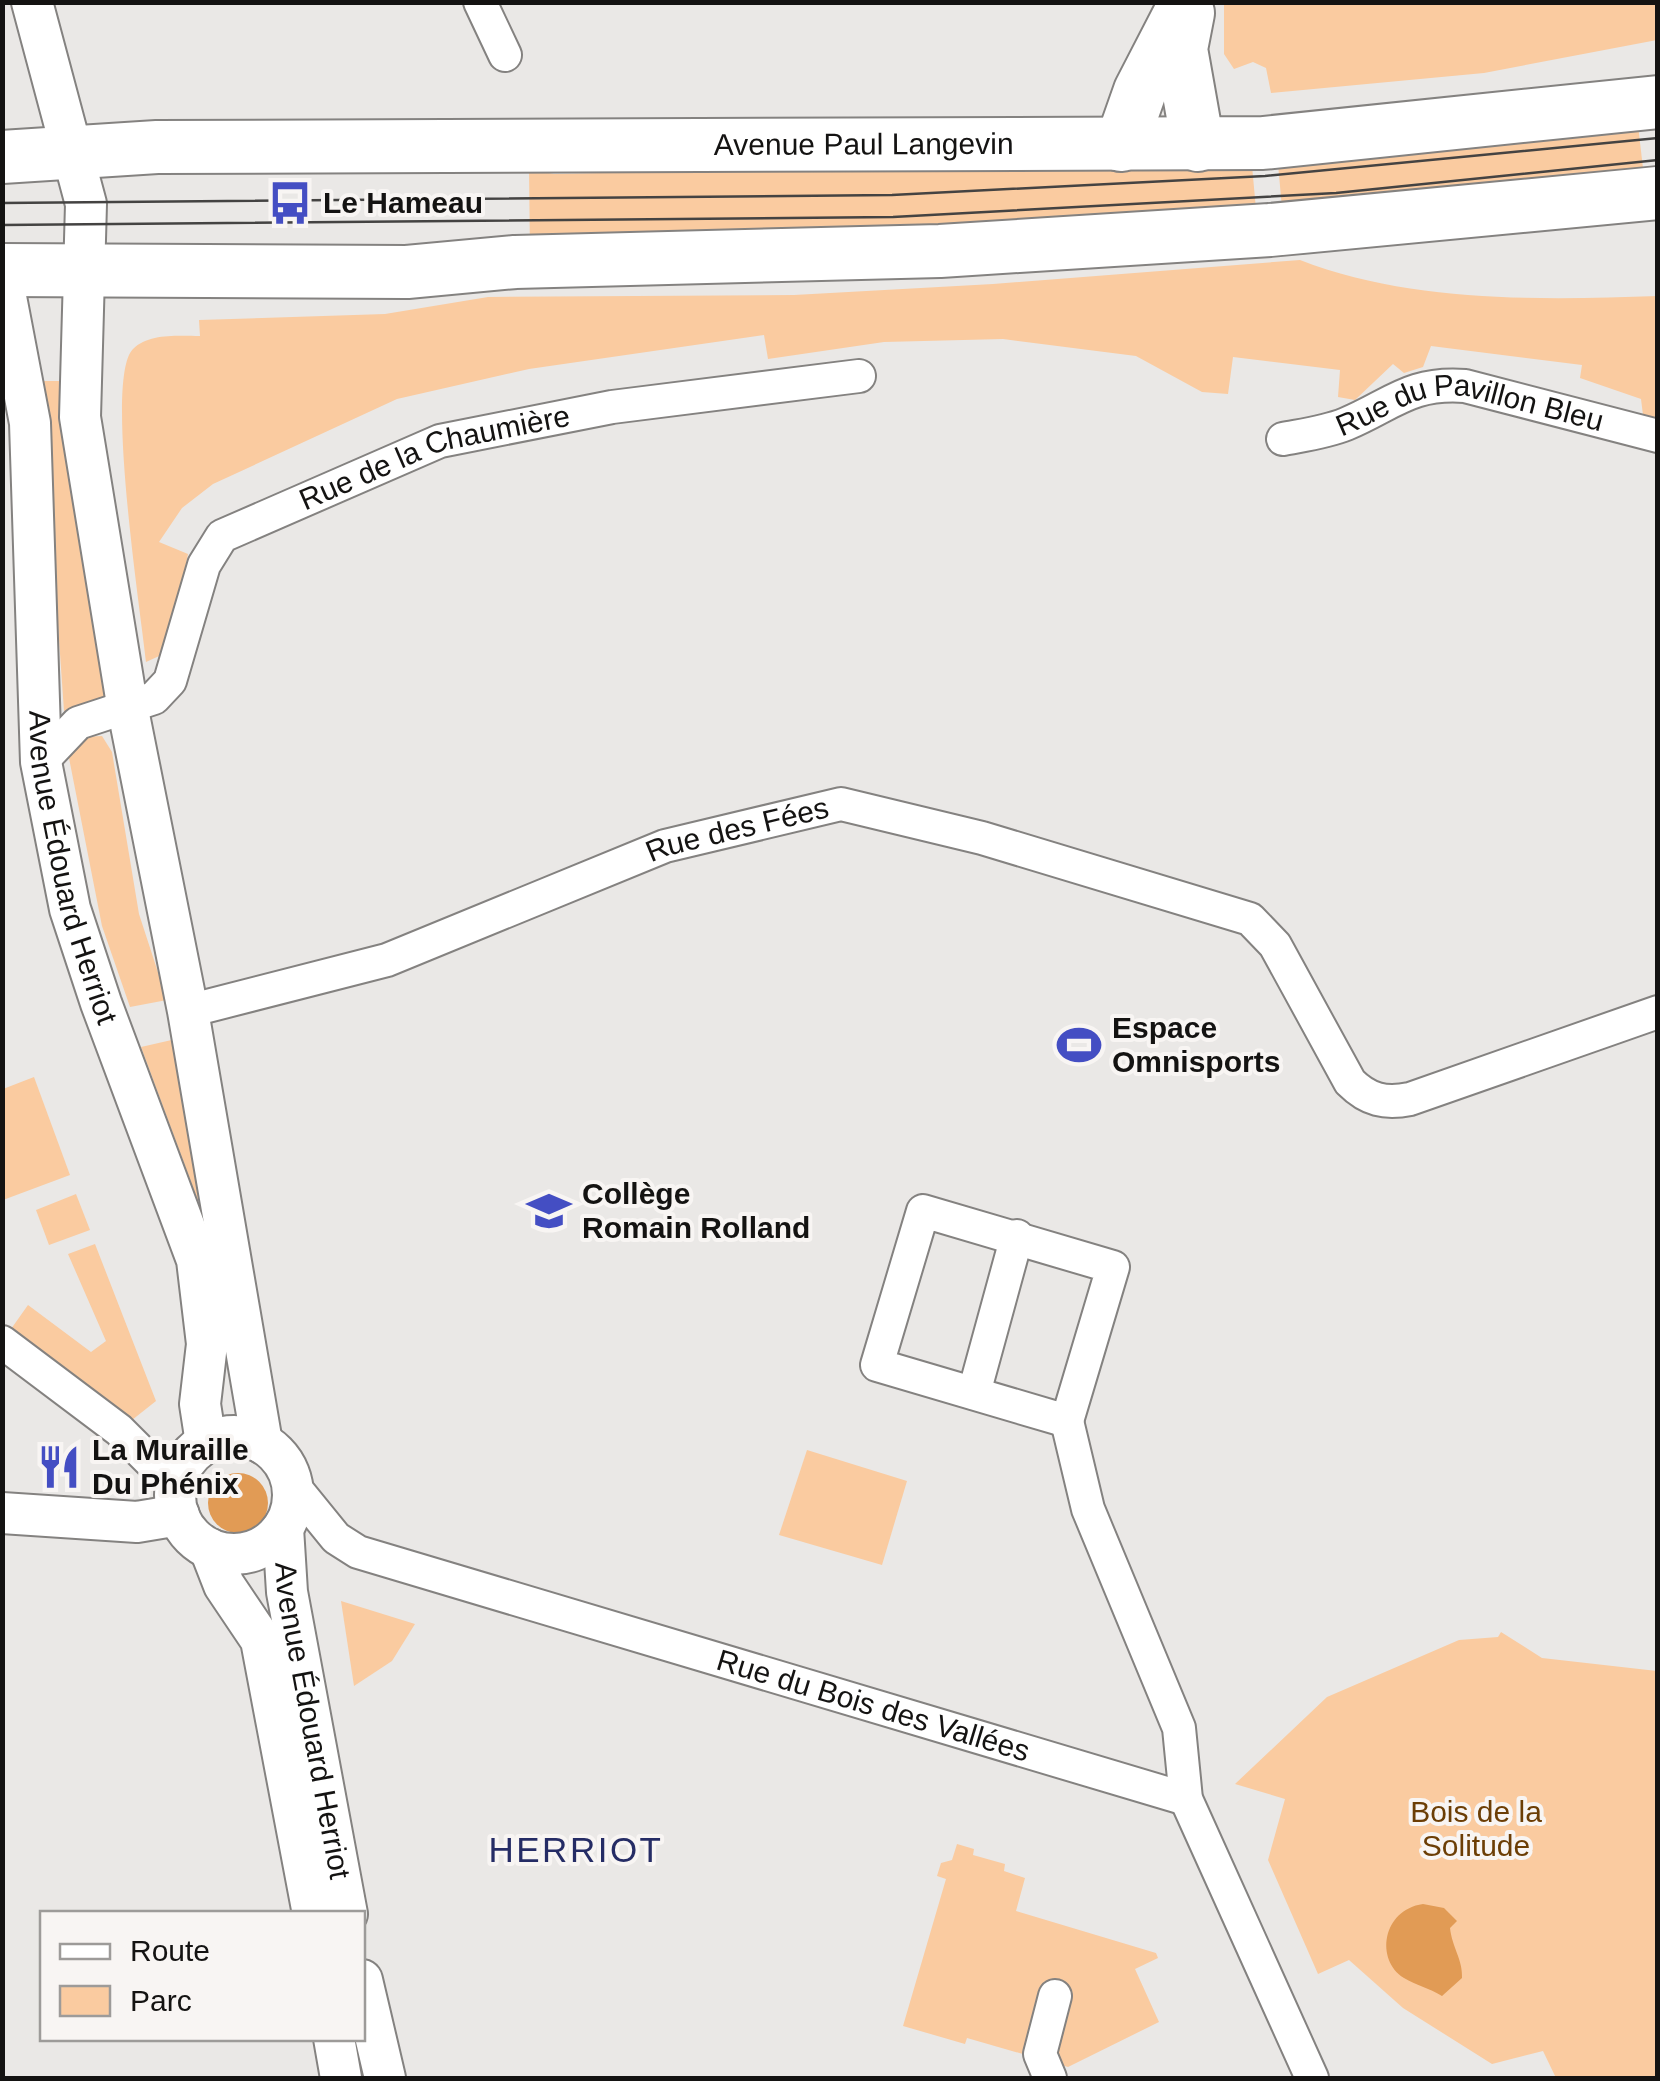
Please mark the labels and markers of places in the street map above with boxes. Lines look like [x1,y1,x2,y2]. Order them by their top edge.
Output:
bus stop icon: Le Hameau [266,179,314,227]
place label: Le Hameau [323,186,483,219]
place label: Espace Omnisports [1112,1011,1280,1078]
sports icon: Espace Omnisports [1055,1021,1103,1069]
place label: Collège Romain Rolland [582,1177,810,1244]
school or university icon: Collège Romain Rolland [525,1187,573,1235]
place label: La Muraille Du Phénix [92,1433,249,1500]
restaurant icon: La Muraille Du Phénix [35,1443,83,1491]

